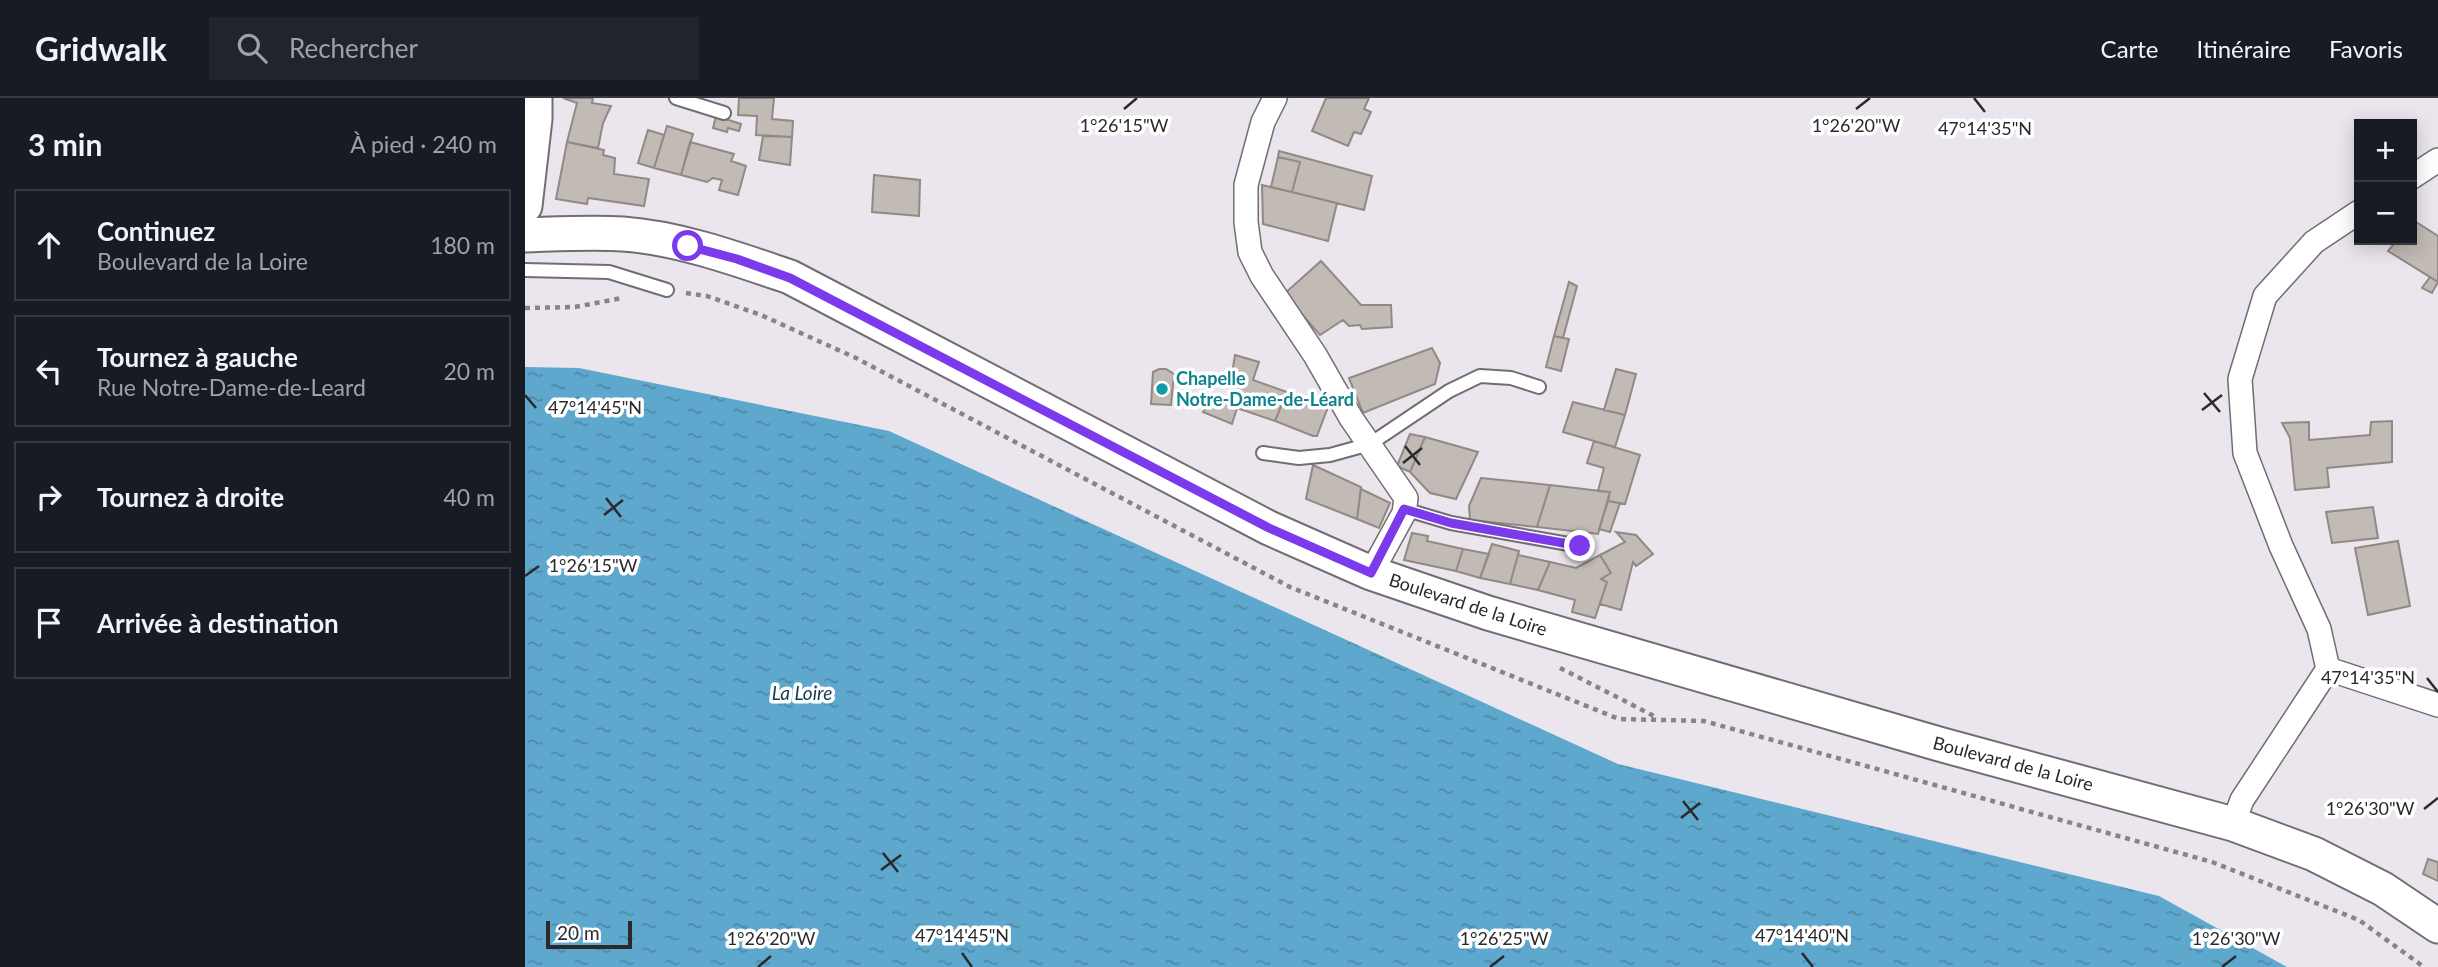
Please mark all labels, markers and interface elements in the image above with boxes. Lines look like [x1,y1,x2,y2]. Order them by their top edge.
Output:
search box [209,17,699,80]
text: Gridwalk [35,28,167,68]
icon: search [233,29,271,67]
text: Rechercher [289,32,418,64]
text: Carte [2101,34,2159,63]
text: Itinéraire [2197,34,2291,63]
text: Favoris [2329,34,2403,63]
text: 1°26'15"W [1080,114,1169,136]
text: 1°26'20"W [1812,114,1901,136]
text: 47°14'35"N [1938,117,2032,139]
map controls [2354,119,2417,245]
button: + [2354,119,2417,182]
text: 3 min [28,126,102,162]
text: À pied · 240 m [350,130,497,158]
button: − [2354,182,2417,245]
text: Continuez [97,215,215,247]
icon: ahead [30,226,68,264]
route start [672,230,703,261]
text: 180 m [430,231,495,259]
text: Boulevard de la Loire [97,247,308,275]
text: Tournez à gauche [97,341,298,373]
icon: left [30,352,68,390]
text: 20 m [444,357,495,385]
place label: Chapelle Notre-Dame-de-Léard [1176,367,1354,410]
text: Rue Notre-Dame-de-Leard [97,373,366,401]
marker: Chapelle Notre-Dame-de-Léard [1154,381,1170,397]
text: 47°14'45"N [548,396,642,418]
icon: right [30,478,68,516]
text: Tournez à droite [97,481,284,513]
text: 40 m [444,483,495,511]
route end [1564,530,1595,561]
text: 1°26'15"W [549,554,638,576]
street label: Boulevard de la Loire [1386,568,1550,640]
icon: arrive [30,604,68,642]
text: Arrivée à destination [97,607,339,639]
text: 47°14'35"N [2321,666,2415,688]
water label: La Loire [772,681,832,704]
street label: Boulevard de la Loire [1931,731,2096,795]
text: 1°26'30"W [2326,797,2415,819]
scale bar [546,918,632,950]
text: 20 m [557,921,600,944]
text: 47°14'45"N [915,924,1009,946]
text: 47°14'40"N [1755,924,1849,946]
text: 1°26'20"W [727,927,816,949]
text: 1°26'25"W [1460,927,1549,949]
text: 1°26'30"W [2192,927,2281,949]

